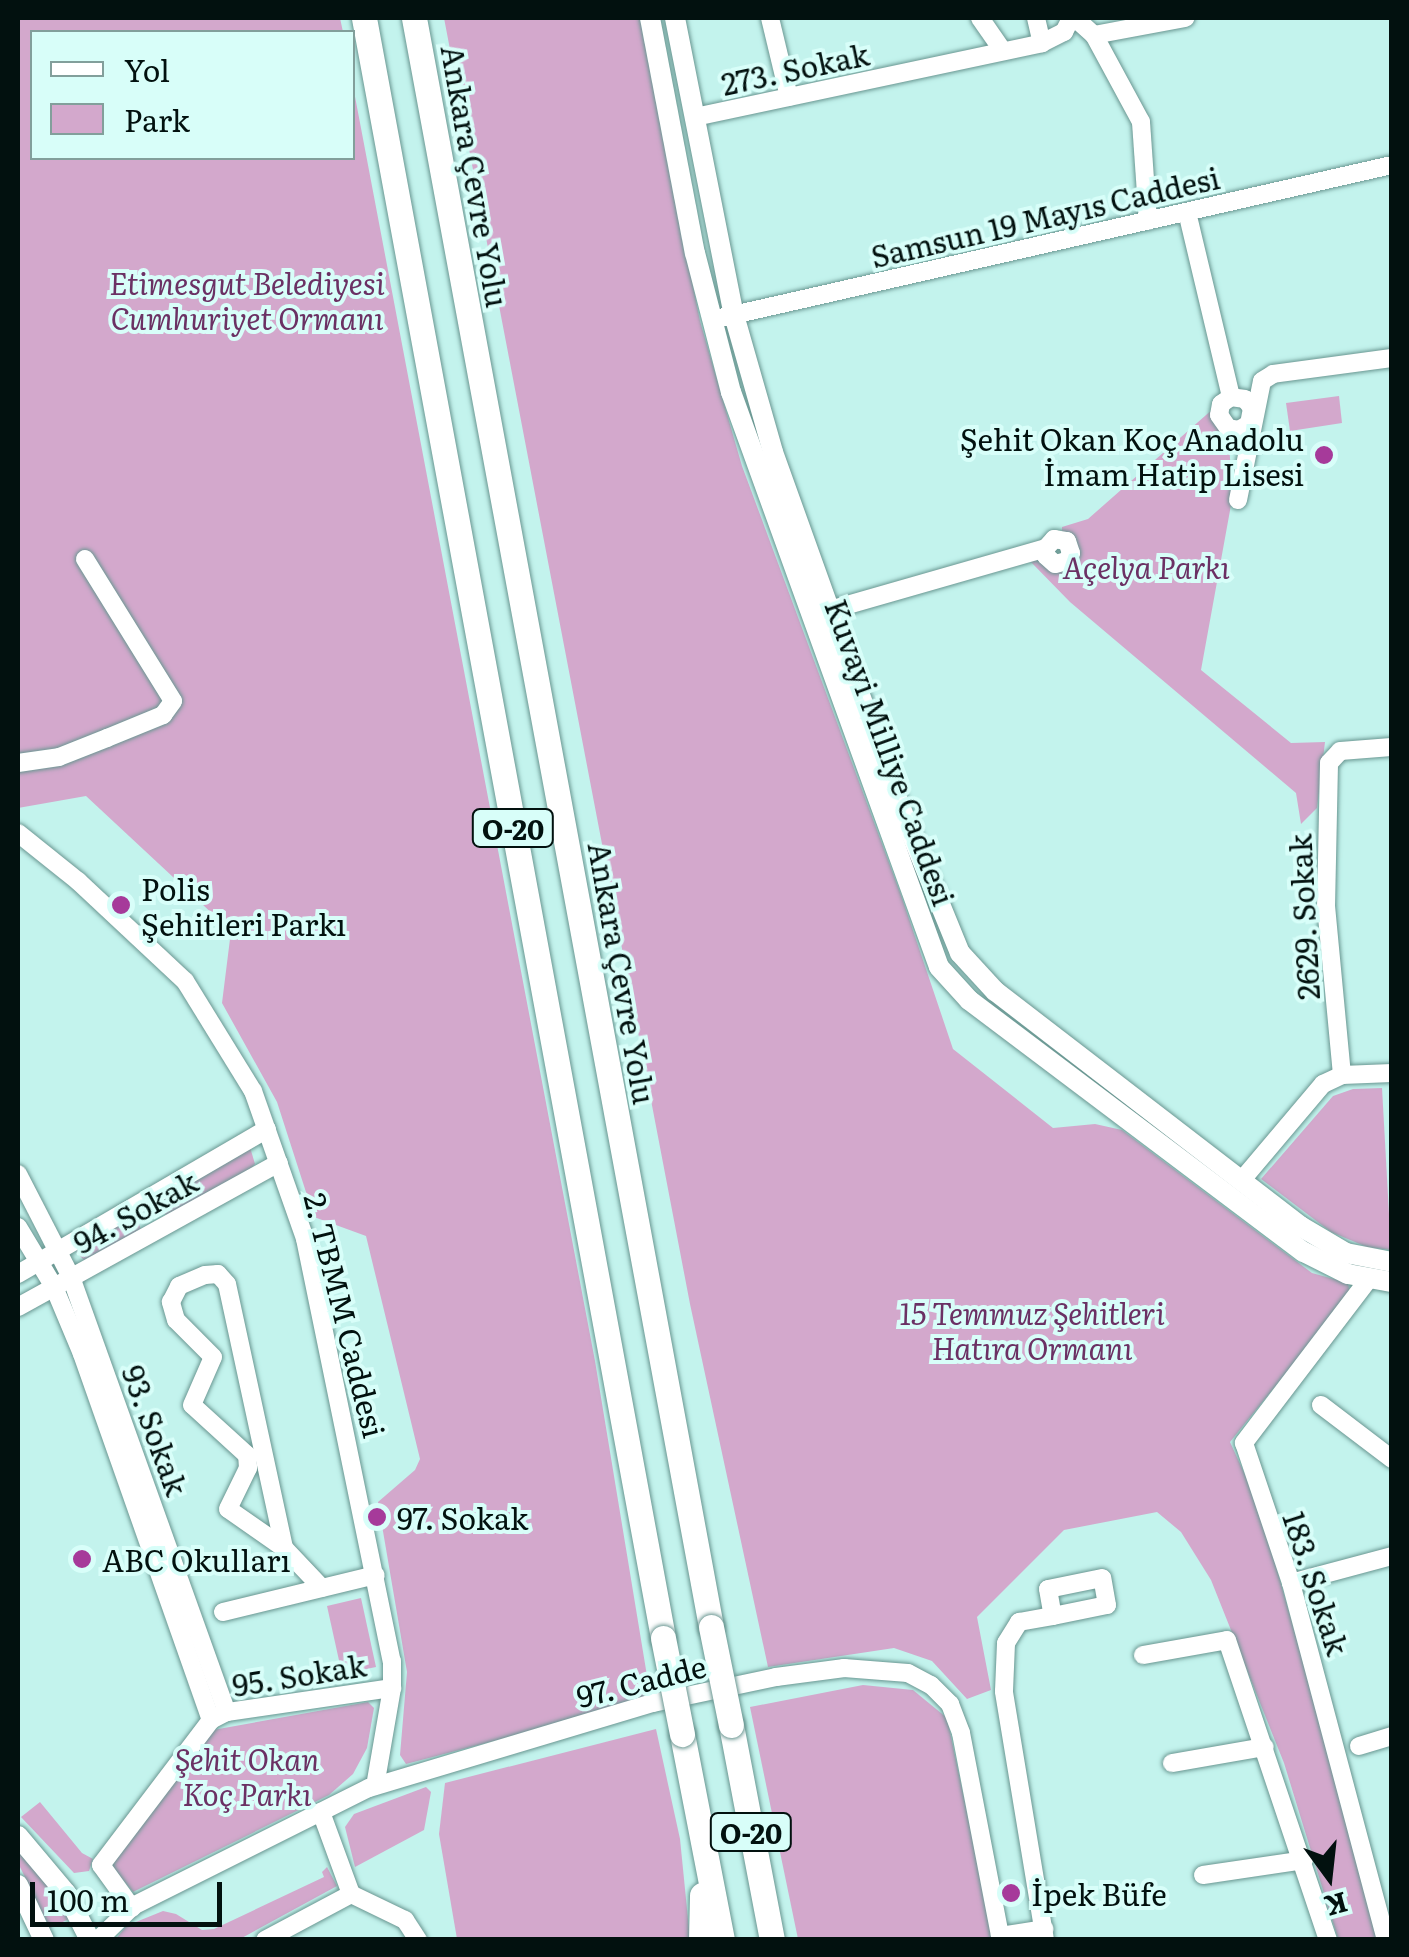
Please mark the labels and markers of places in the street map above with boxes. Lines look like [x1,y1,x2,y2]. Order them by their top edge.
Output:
place label: Şehit Okan Koç Anadolu İmam Hatip Lisesi [960,420,1304,490]
marker: Şehit Okan Koç Anadolu İmam Hatip Lisesi [1313,444,1335,466]
place label: Polis Şehitleri Parkı [141,870,346,940]
marker: Polis Şehitleri Parkı [110,894,132,916]
place label: 97. Sokak [397,1499,528,1535]
marker: 97. Sokak [366,1506,388,1528]
place label: ABC Okulları [102,1541,290,1577]
marker: ABC Okulları [71,1548,93,1570]
place label: İpek Büfe [1031,1875,1167,1911]
marker: İpek Büfe [1000,1882,1022,1904]

